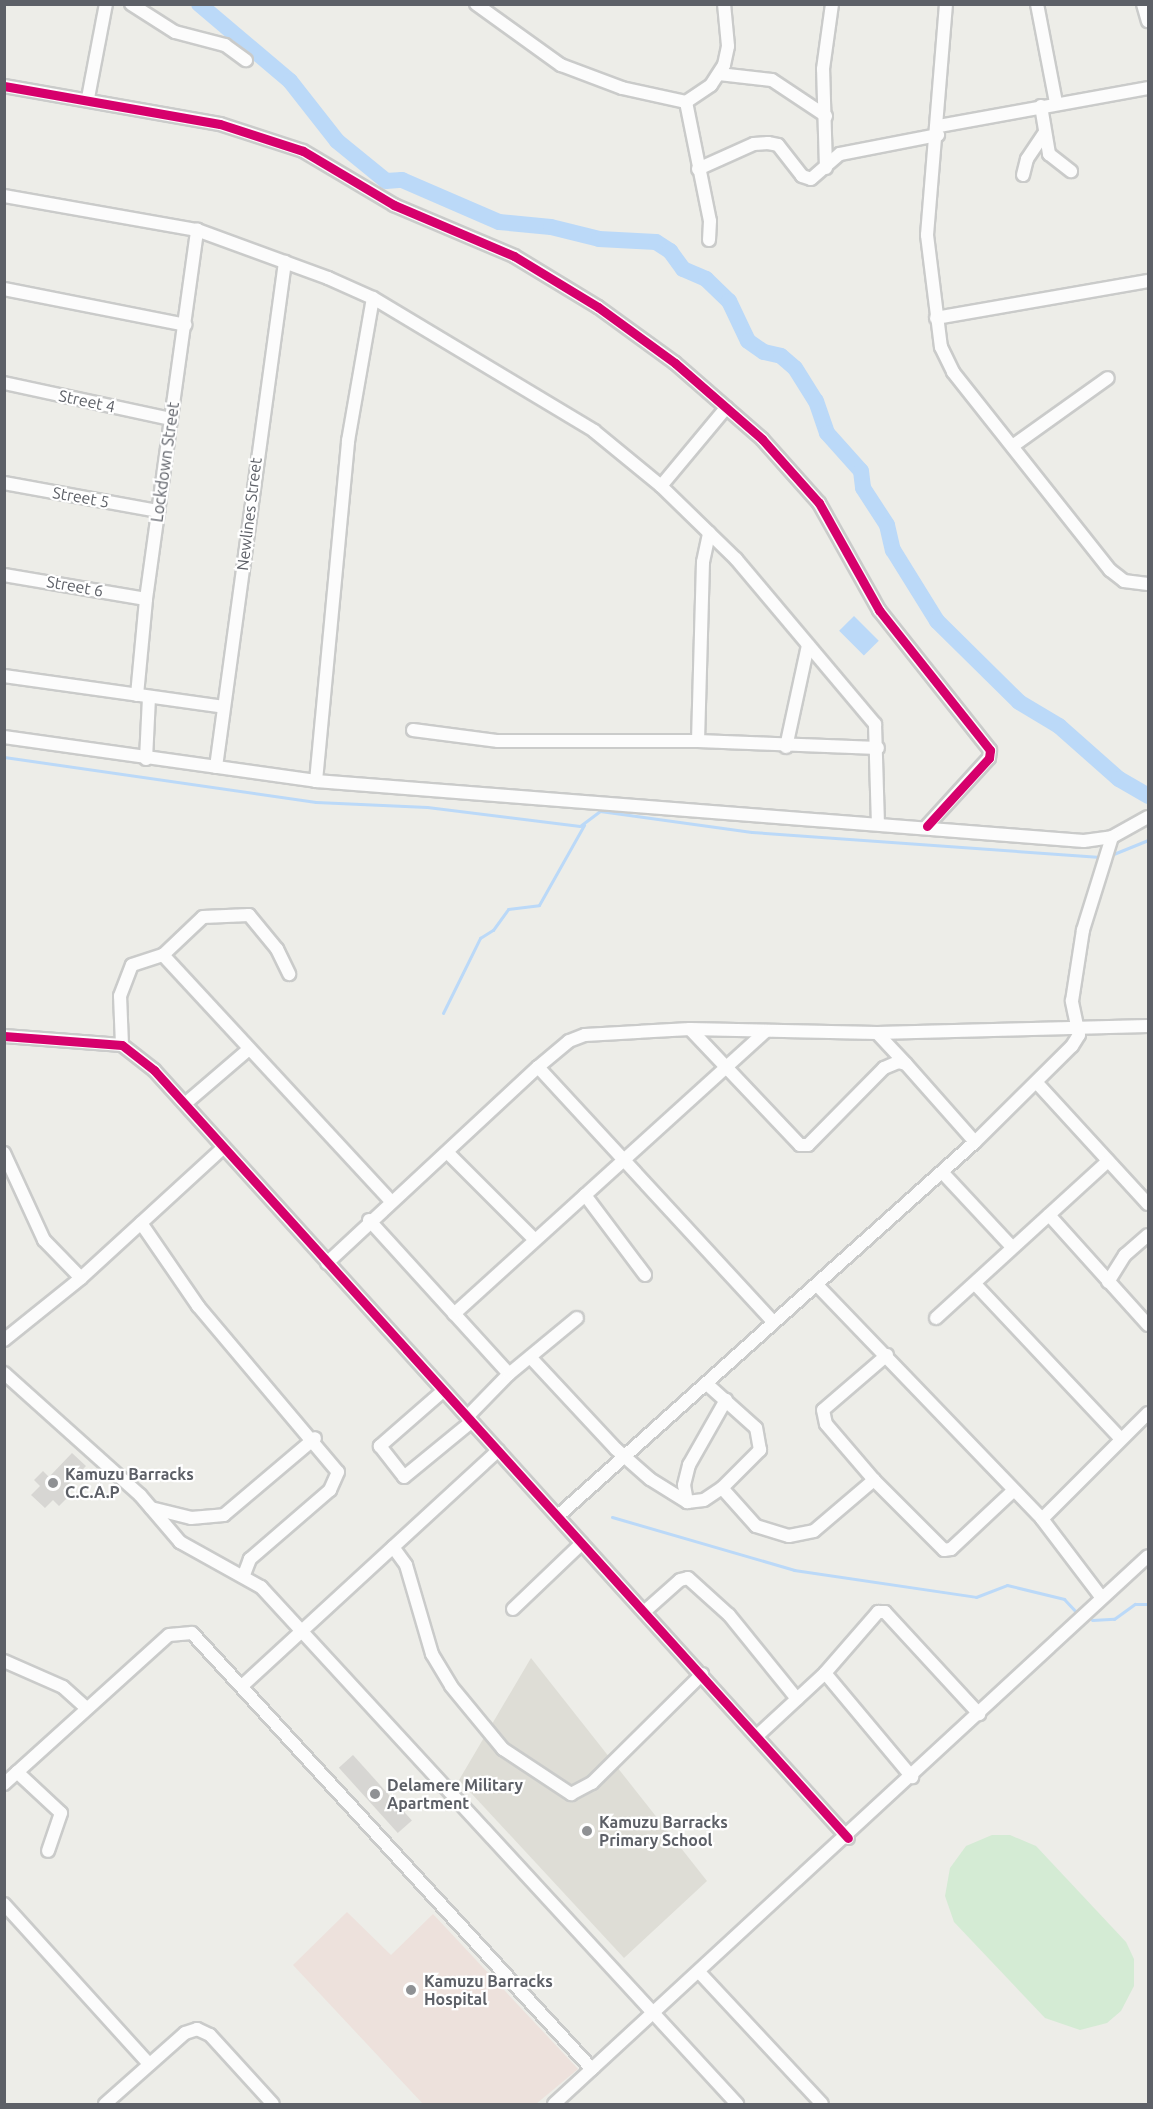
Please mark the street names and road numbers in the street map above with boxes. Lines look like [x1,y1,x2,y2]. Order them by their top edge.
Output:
street label: Street 4 [57,386,117,416]
street label: Lockdown Street [147,401,183,523]
street label: Newlines Street [233,456,265,572]
street label: Street 5 [51,483,111,511]
street label: Street 6 [45,572,105,600]

